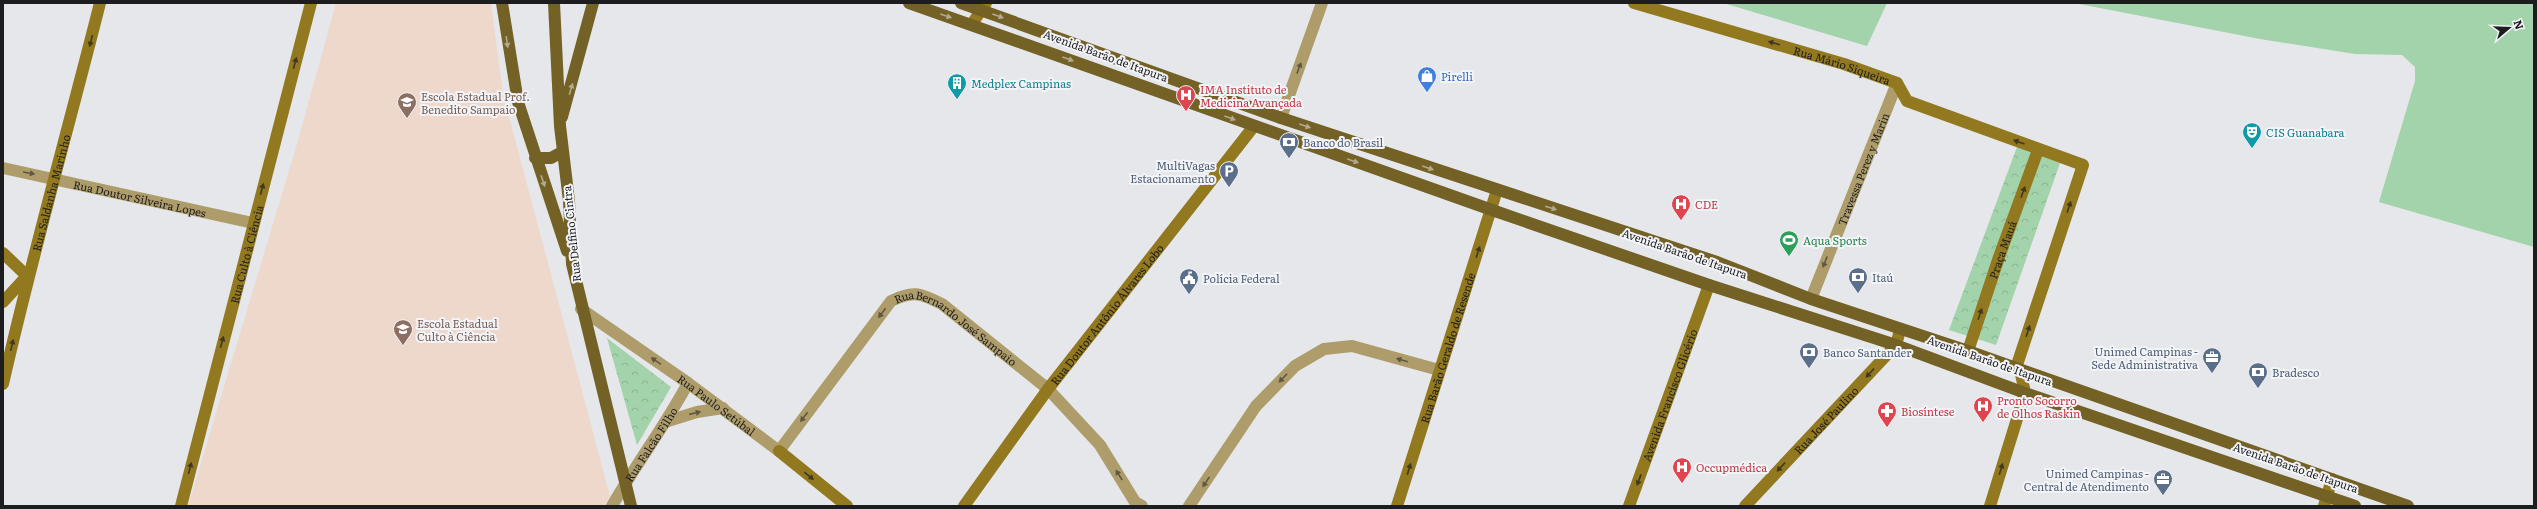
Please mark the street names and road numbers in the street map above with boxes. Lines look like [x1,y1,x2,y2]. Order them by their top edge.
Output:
street label: Avenida Barão de Itapura [1042,25,1171,85]
street label: Rua Mário Siqueira [1792,42,1893,88]
street label: Travessa Perez y Marin [1833,110,1892,228]
street label: Rua Saldanha Marinho [28,133,74,253]
street label: Rua Doutor Silveira Lopes [72,176,208,220]
street label: Rua Delfino Cintra [558,185,584,283]
street label: Rua Culto à Ciência [226,203,266,305]
street label: Praça Mauá [1984,218,2020,281]
street label: Avenida Barão de Itapura [1620,224,1750,282]
street label: Rua Doutor Antônio Álvares Lobo [1046,240,1167,388]
street label: Rua Barão Geraldo de Resende [1416,270,1479,425]
street label: Rua Bernardo José Sampaio [891,286,1021,369]
street label: Avenida Francisco Glicério [1638,327,1700,464]
street label: Avenida Barão de Itapura [1925,331,2055,389]
street label: Rua Paulo Setúbal [674,370,759,439]
street label: Rua José Paulino [1790,382,1862,457]
street label: Rua Falcão Filho [621,404,681,485]
street label: Avenida Barão de Itapura [2231,438,2361,496]

